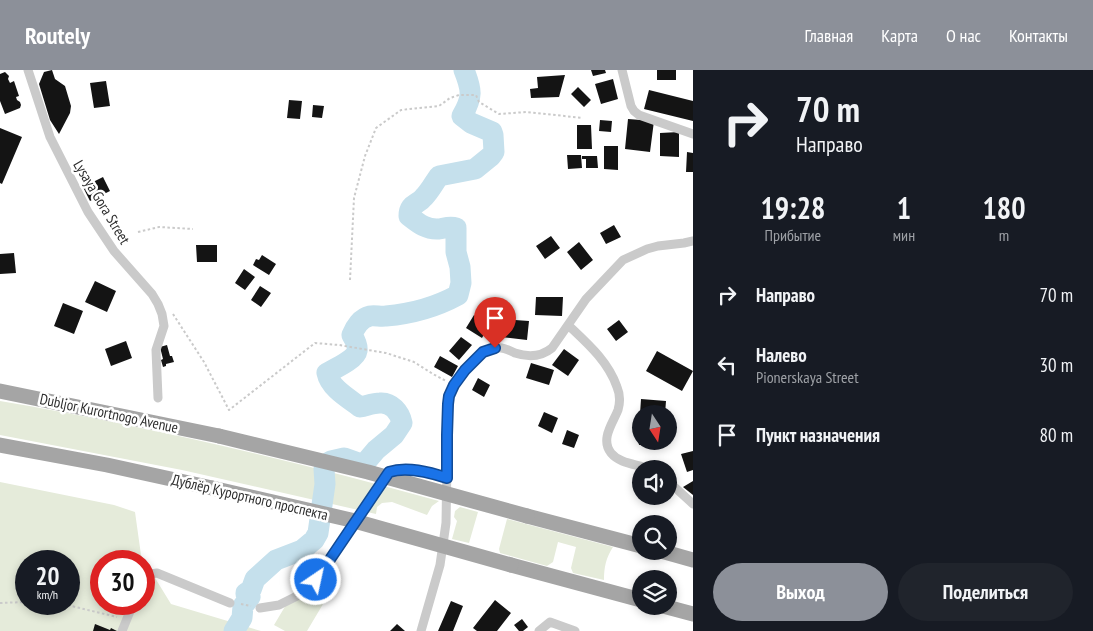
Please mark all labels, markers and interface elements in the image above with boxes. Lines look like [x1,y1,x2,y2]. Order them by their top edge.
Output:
text: Routely [25,20,90,51]
text: Главная [805,24,853,47]
text: Карта [881,24,918,47]
text: О нас [946,24,981,47]
text: Контакты [1009,24,1068,47]
text: 70 m [796,86,860,132]
icon: right [713,90,778,155]
text: Направо [796,130,863,158]
street label: Lysaya Gora Street [69,156,135,248]
text: 19:28 [760,188,825,227]
text: 1 [897,188,911,227]
text: 180 [983,188,1026,227]
text: Прибытие [765,225,821,245]
text: мин [893,225,915,245]
text: m [999,225,1009,245]
icon: right [713,281,741,309]
text: Направо [756,283,815,307]
text: 70 m [1040,283,1073,307]
pin [474,297,516,348]
icon: arrive [481,304,509,332]
text: Налево [756,343,807,367]
icon: left [713,351,741,379]
text: 30 m [1040,353,1073,377]
text: Pionerskaya Street [756,367,859,387]
street label: Dubljor Kurortnogo Avenue [38,389,180,437]
north arrow [632,405,678,450]
map controls [632,405,677,615]
icon: arrive [713,421,741,449]
text: Пункт назначения [756,423,880,447]
text: 80 m [1040,423,1073,447]
button: sound [632,460,677,505]
street label: Дублёр Курортного проспекта [170,470,330,524]
button: search [632,515,677,560]
speed limit sign: 30 [90,550,155,615]
position arrow [289,553,341,605]
text: 20 [36,560,59,592]
button: Выход [713,563,888,621]
button: Поделиться [898,563,1073,621]
button: layers [632,570,677,615]
text: km/h [37,587,58,602]

